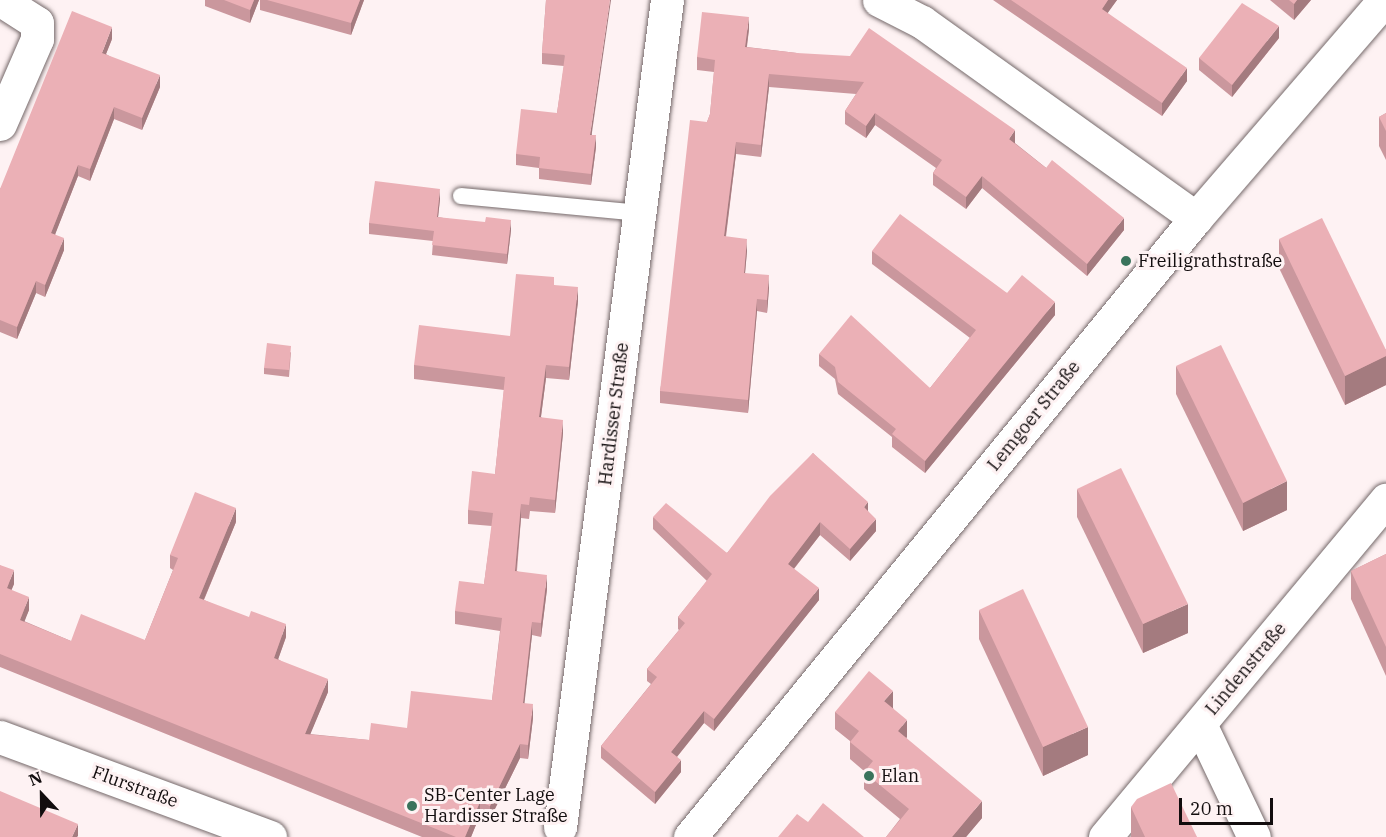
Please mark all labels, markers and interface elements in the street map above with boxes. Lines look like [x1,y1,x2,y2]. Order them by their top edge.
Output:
place label: Freiligrathstraße [1138,250,1282,272]
marker: Freiligrathstraße [1119,254,1133,268]
street label: Hardisser Straße [595,341,633,487]
street label: Lemgoer Straße [983,357,1085,475]
street label: Lindenstraße [1201,618,1291,720]
street label: Flurstraße [89,761,181,813]
north arrow [12,765,72,825]
place label: Elan [881,765,919,787]
text: N [26,767,45,790]
marker: Elan [862,769,876,783]
place label: SB-Center Lage Hardisser Straße [424,785,568,828]
scale bar [1182,786,1276,824]
text: 20 m [1190,797,1233,820]
marker: SB-Center Lage Hardisser Straße [405,799,419,813]

